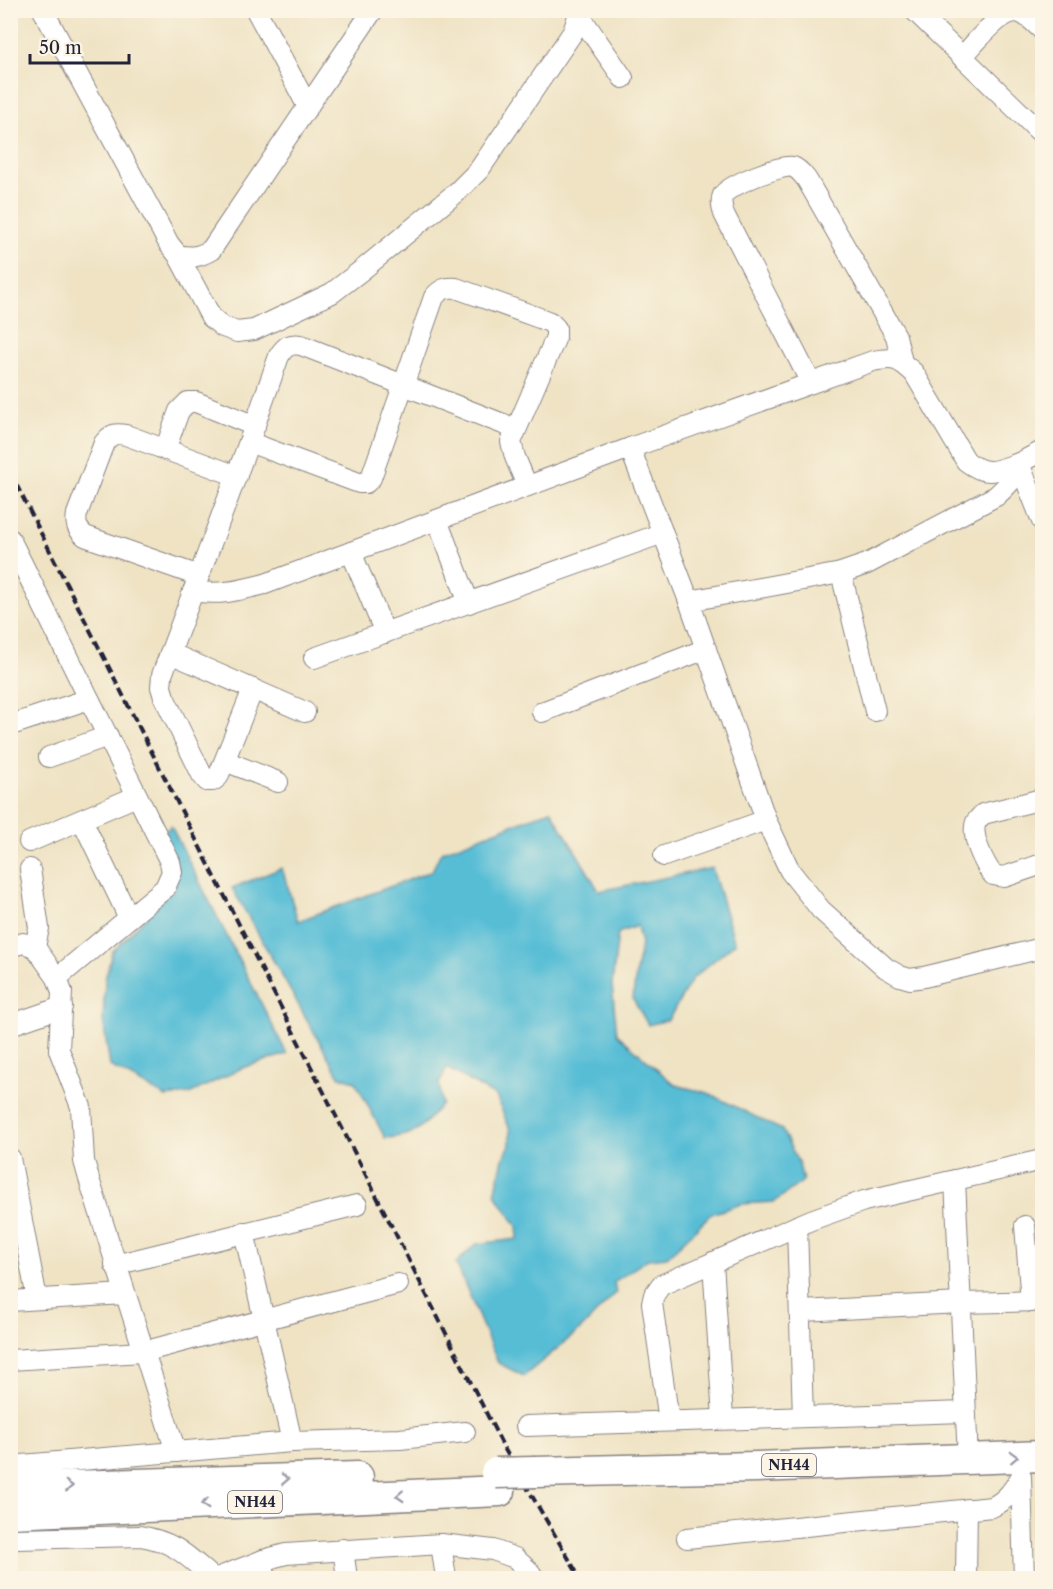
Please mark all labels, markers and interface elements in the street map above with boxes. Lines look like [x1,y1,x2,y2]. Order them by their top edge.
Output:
scale bar [30,27,129,65]
text: 50 m [39,37,82,59]
one-way arrow [1009,1451,1018,1464]
road number: NH44 [762,1454,816,1476]
one-way arrow [280,1473,289,1486]
one-way arrow [64,1480,73,1492]
one-way arrow [395,1489,404,1502]
road number: NH44 [228,1491,282,1513]
one-way arrow [200,1498,209,1511]

